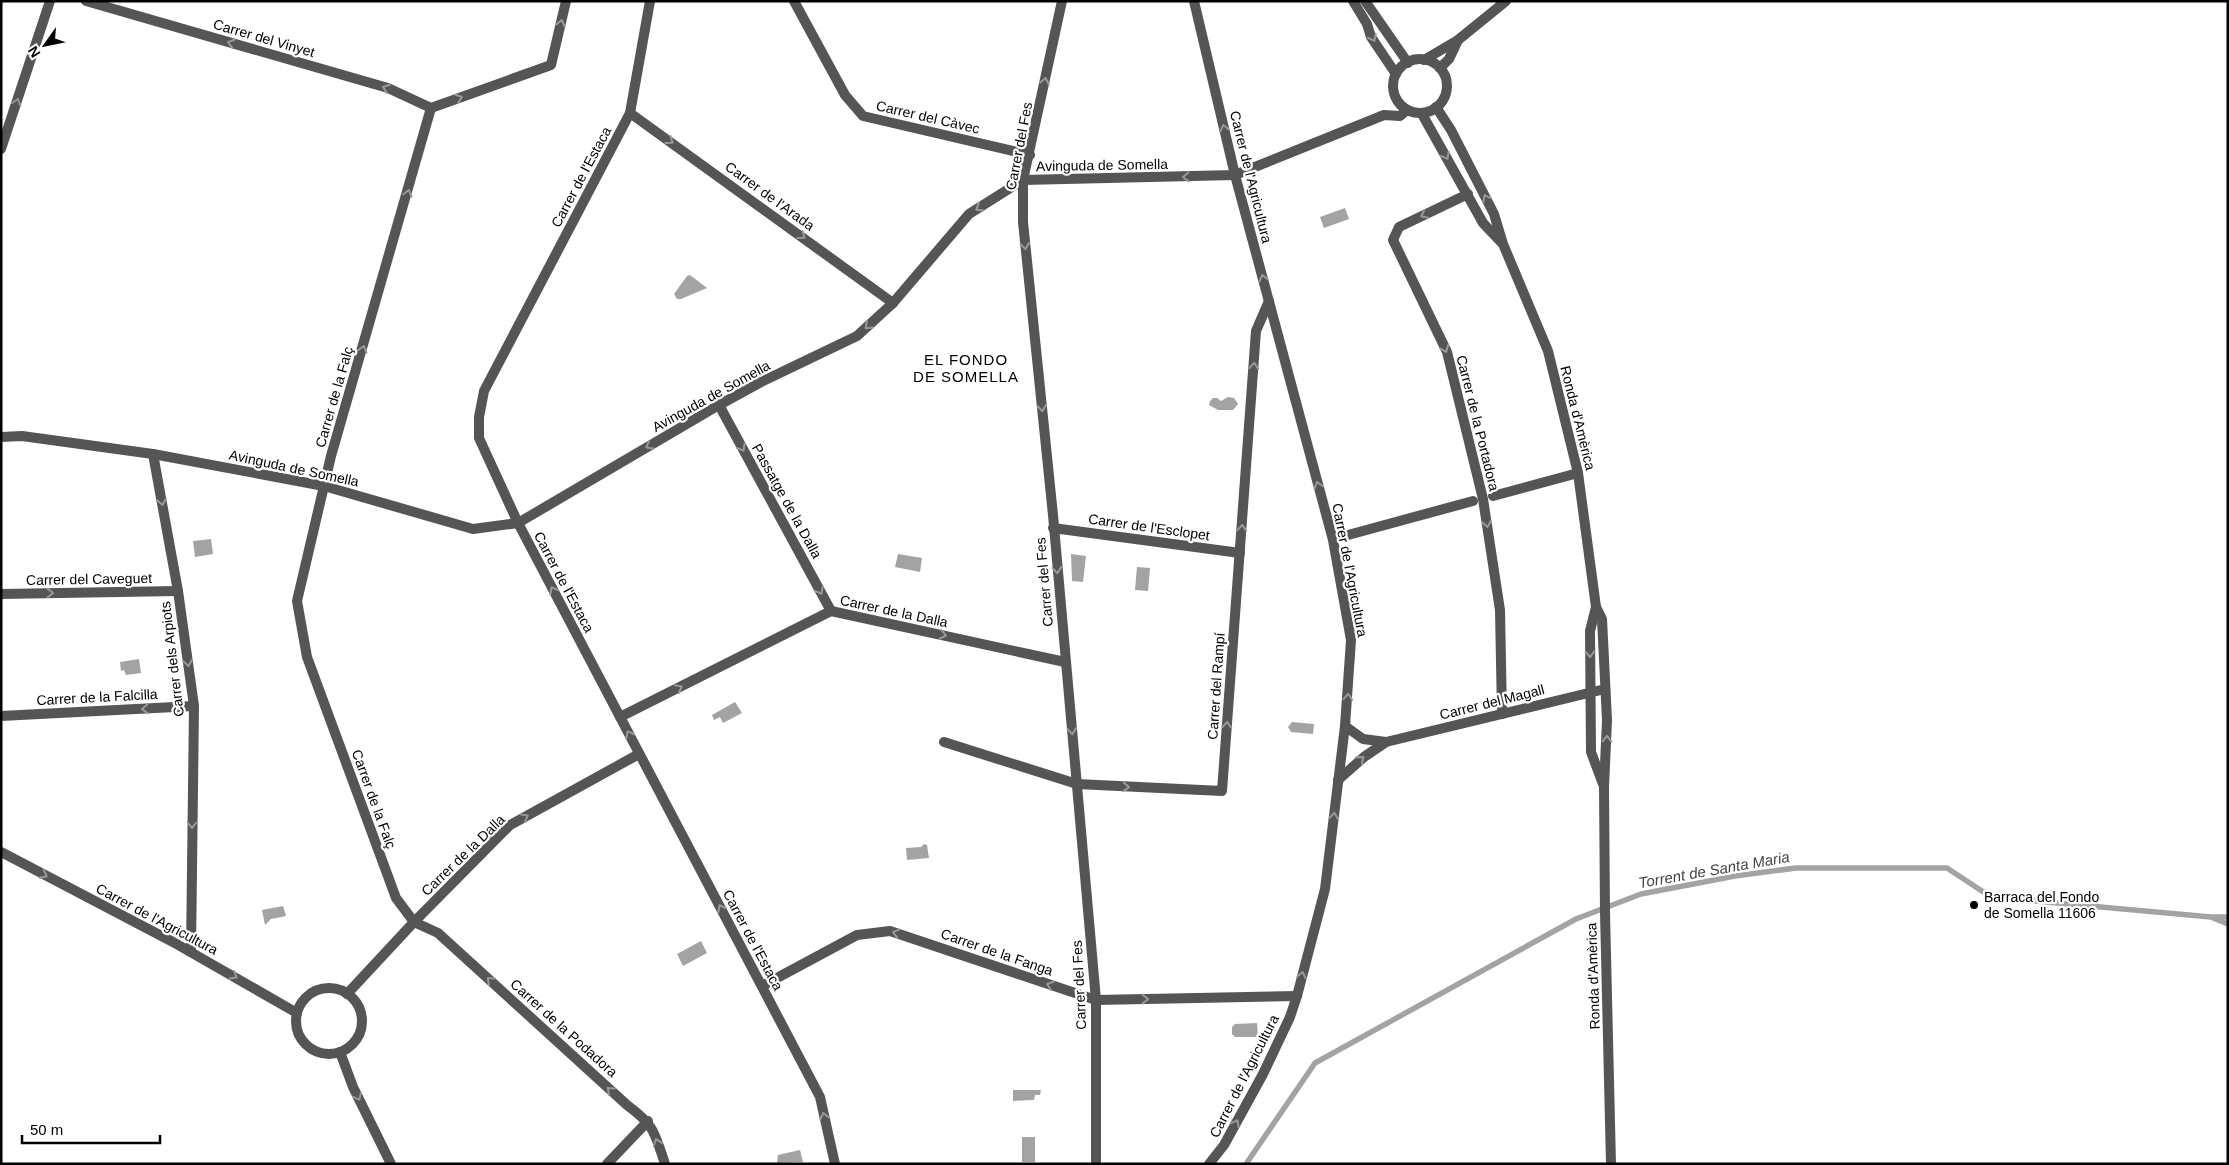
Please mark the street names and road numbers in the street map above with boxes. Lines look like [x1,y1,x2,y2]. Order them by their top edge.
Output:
street label: Carrer del Vinyet [211,16,317,60]
street label: Carrer del Càvec [875,97,981,137]
street label: Carrer del Fes [1003,101,1035,191]
street label: Carrer de l'Agricultura [1227,109,1275,245]
street label: Carrer de l'Estaca [548,124,614,230]
street label: Avinguda de Somella [1036,156,1168,174]
street label: Carrer de l'Arada [722,158,818,234]
street label: Carrer de la Falç [312,345,356,449]
street label: Carrer de la Portadora [1453,353,1503,493]
street label: Avinguda de Somella [649,357,773,435]
street label: Ronda d'Amèrica [1557,364,1599,472]
street label: Passatge de la Dalla [749,441,825,561]
street label: Avinguda de Somella [228,446,360,490]
street label: Carrer de l'Agricultura [1329,502,1371,638]
street label: Carrer de l'Esclopet [1087,511,1211,543]
street label: Carrer de l'Estaca [531,529,597,635]
street label: Carrer del Fes [1032,537,1056,627]
street label: Carrer del Caveguet [26,570,152,588]
street label: Carrer de la Dalla [839,592,950,630]
street label: Carrer dels Arpiots [157,600,187,718]
street label: Carrer del Rampí [1204,632,1228,740]
street label: Carrer del Magall [1438,681,1546,723]
street label: Carrer de la Falcilla [36,686,158,708]
street label: Carrer de la Falç [349,747,399,851]
street label: Carrer de la Dalla [418,811,508,899]
street label: Carrer de l'Agricultura [93,880,221,958]
street label: Carrer de l'Estaca [720,887,786,993]
street label: Ronda d'Amèrica [1583,922,1603,1030]
street label: Carrer de la Fanga [939,925,1055,979]
street label: Carrer del Fes [1069,940,1089,1030]
street label: Carrer de la Podadora [507,976,621,1080]
street label: Carrer de l'Agricultura [1206,1012,1282,1140]

